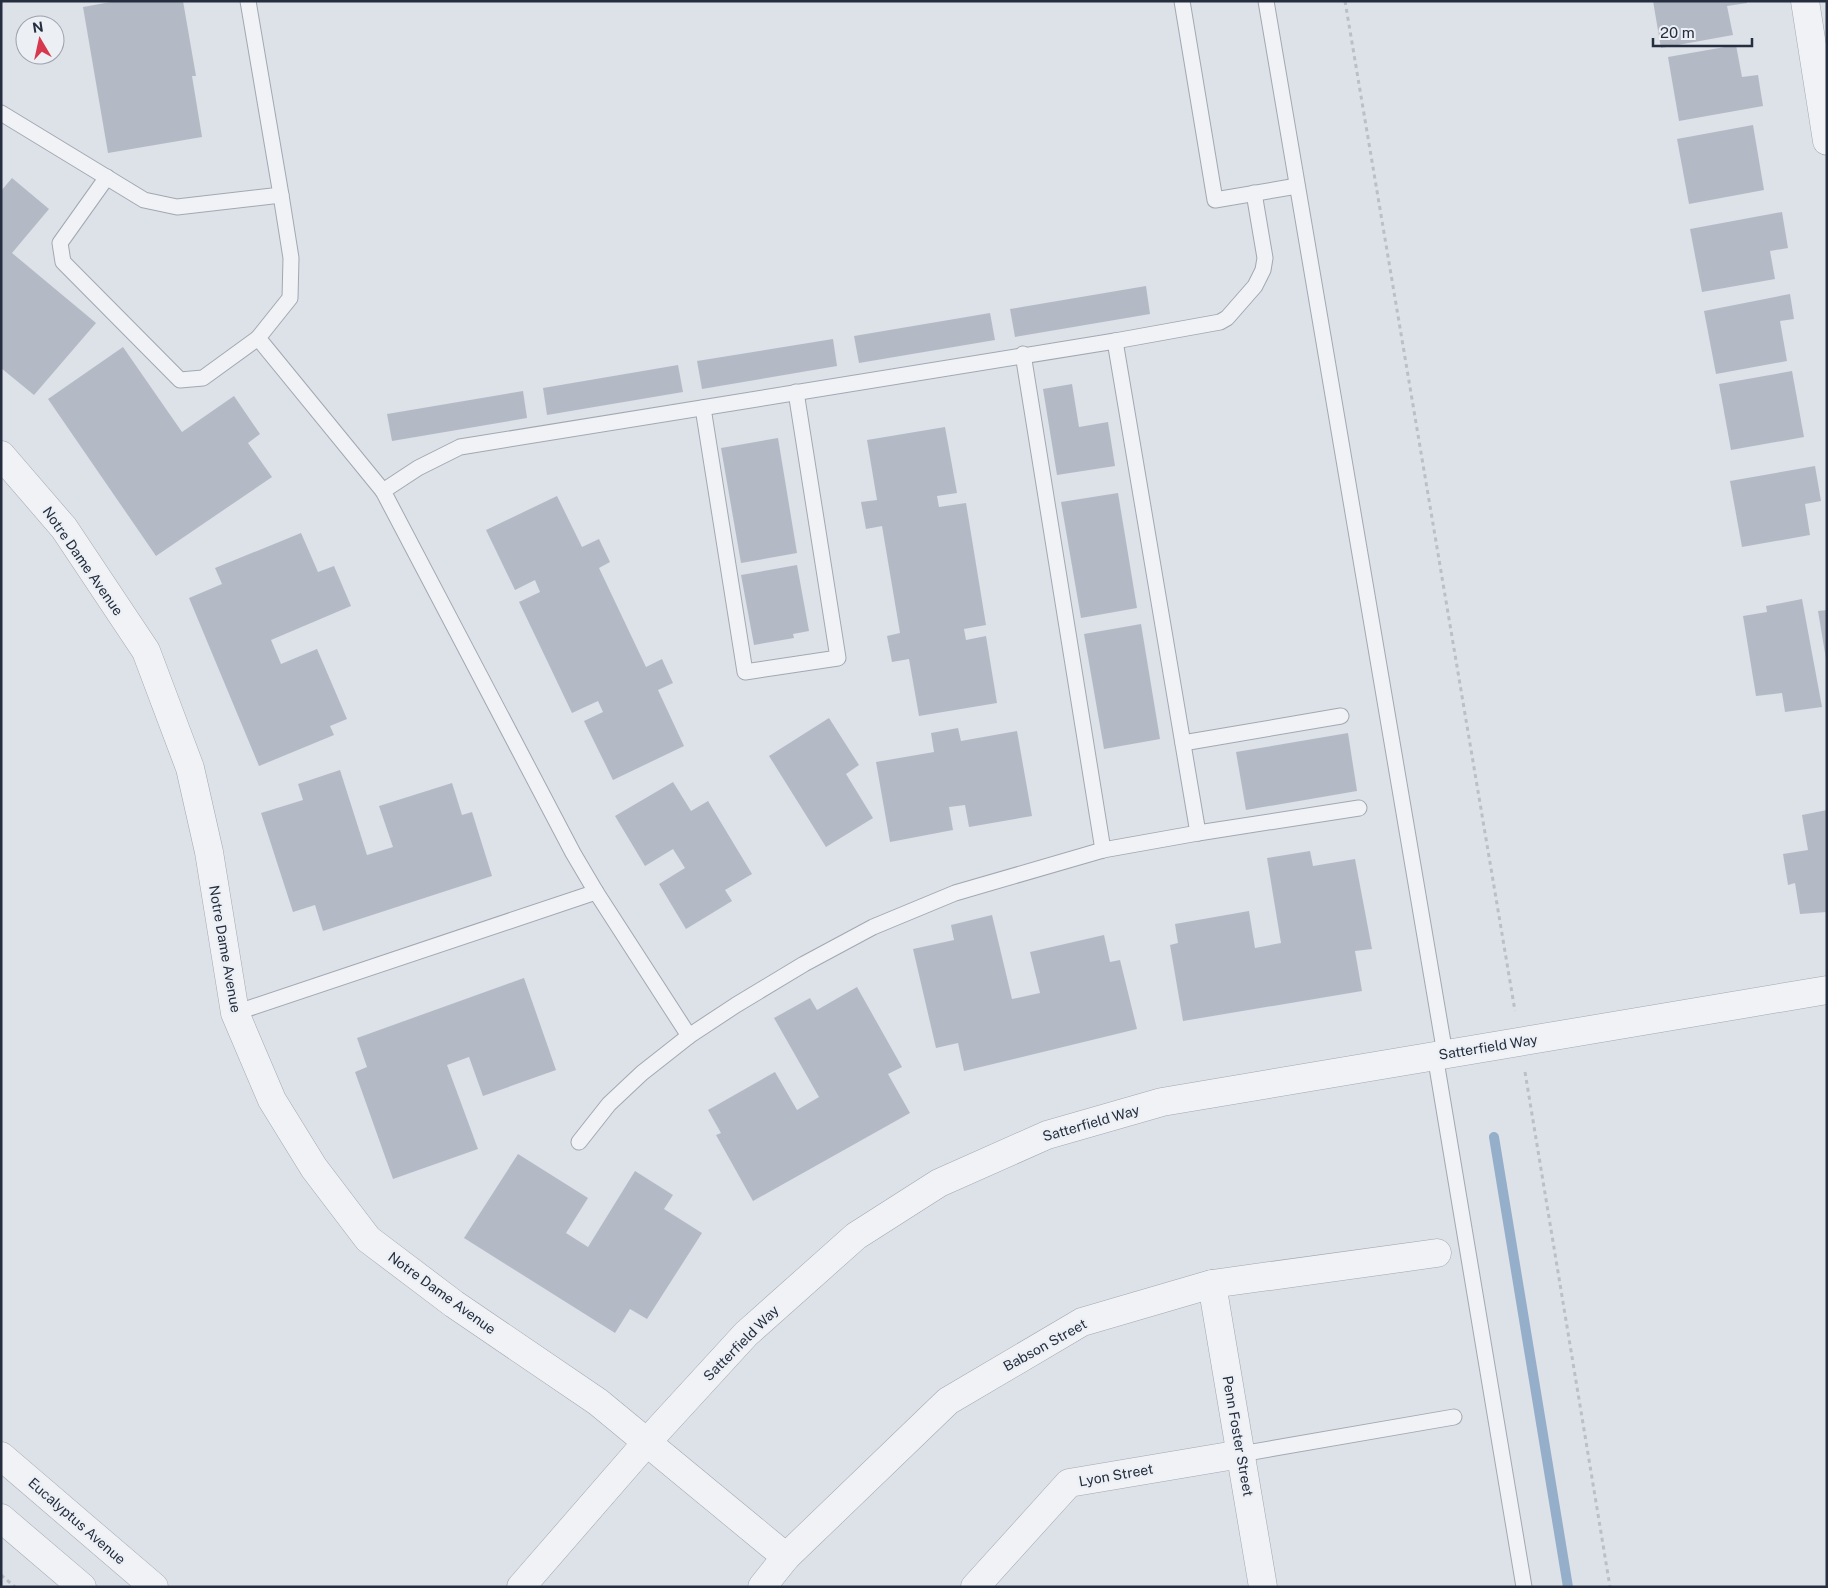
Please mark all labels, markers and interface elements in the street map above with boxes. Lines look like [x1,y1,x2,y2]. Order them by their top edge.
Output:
north arrow [15,15,65,65]
scale bar [1653,15,1752,47]
text: N [31,18,45,36]
text: 20 m [1660,24,1695,41]
street label: Notre Dame Avenue [39,504,127,618]
street label: Notre Dame Avenue [206,884,244,1014]
street label: Satterfield Way [1437,1031,1539,1063]
street label: Satterfield Way [1041,1101,1142,1144]
street label: Notre Dame Avenue [385,1249,499,1337]
street label: Satterfield Way [700,1302,782,1384]
street label: Babson Street [1001,1316,1089,1374]
street label: Penn Foster Street [1220,1374,1256,1498]
street label: Lyon Street [1078,1461,1154,1489]
street label: Eucalyptus Avenue [25,1474,129,1568]

